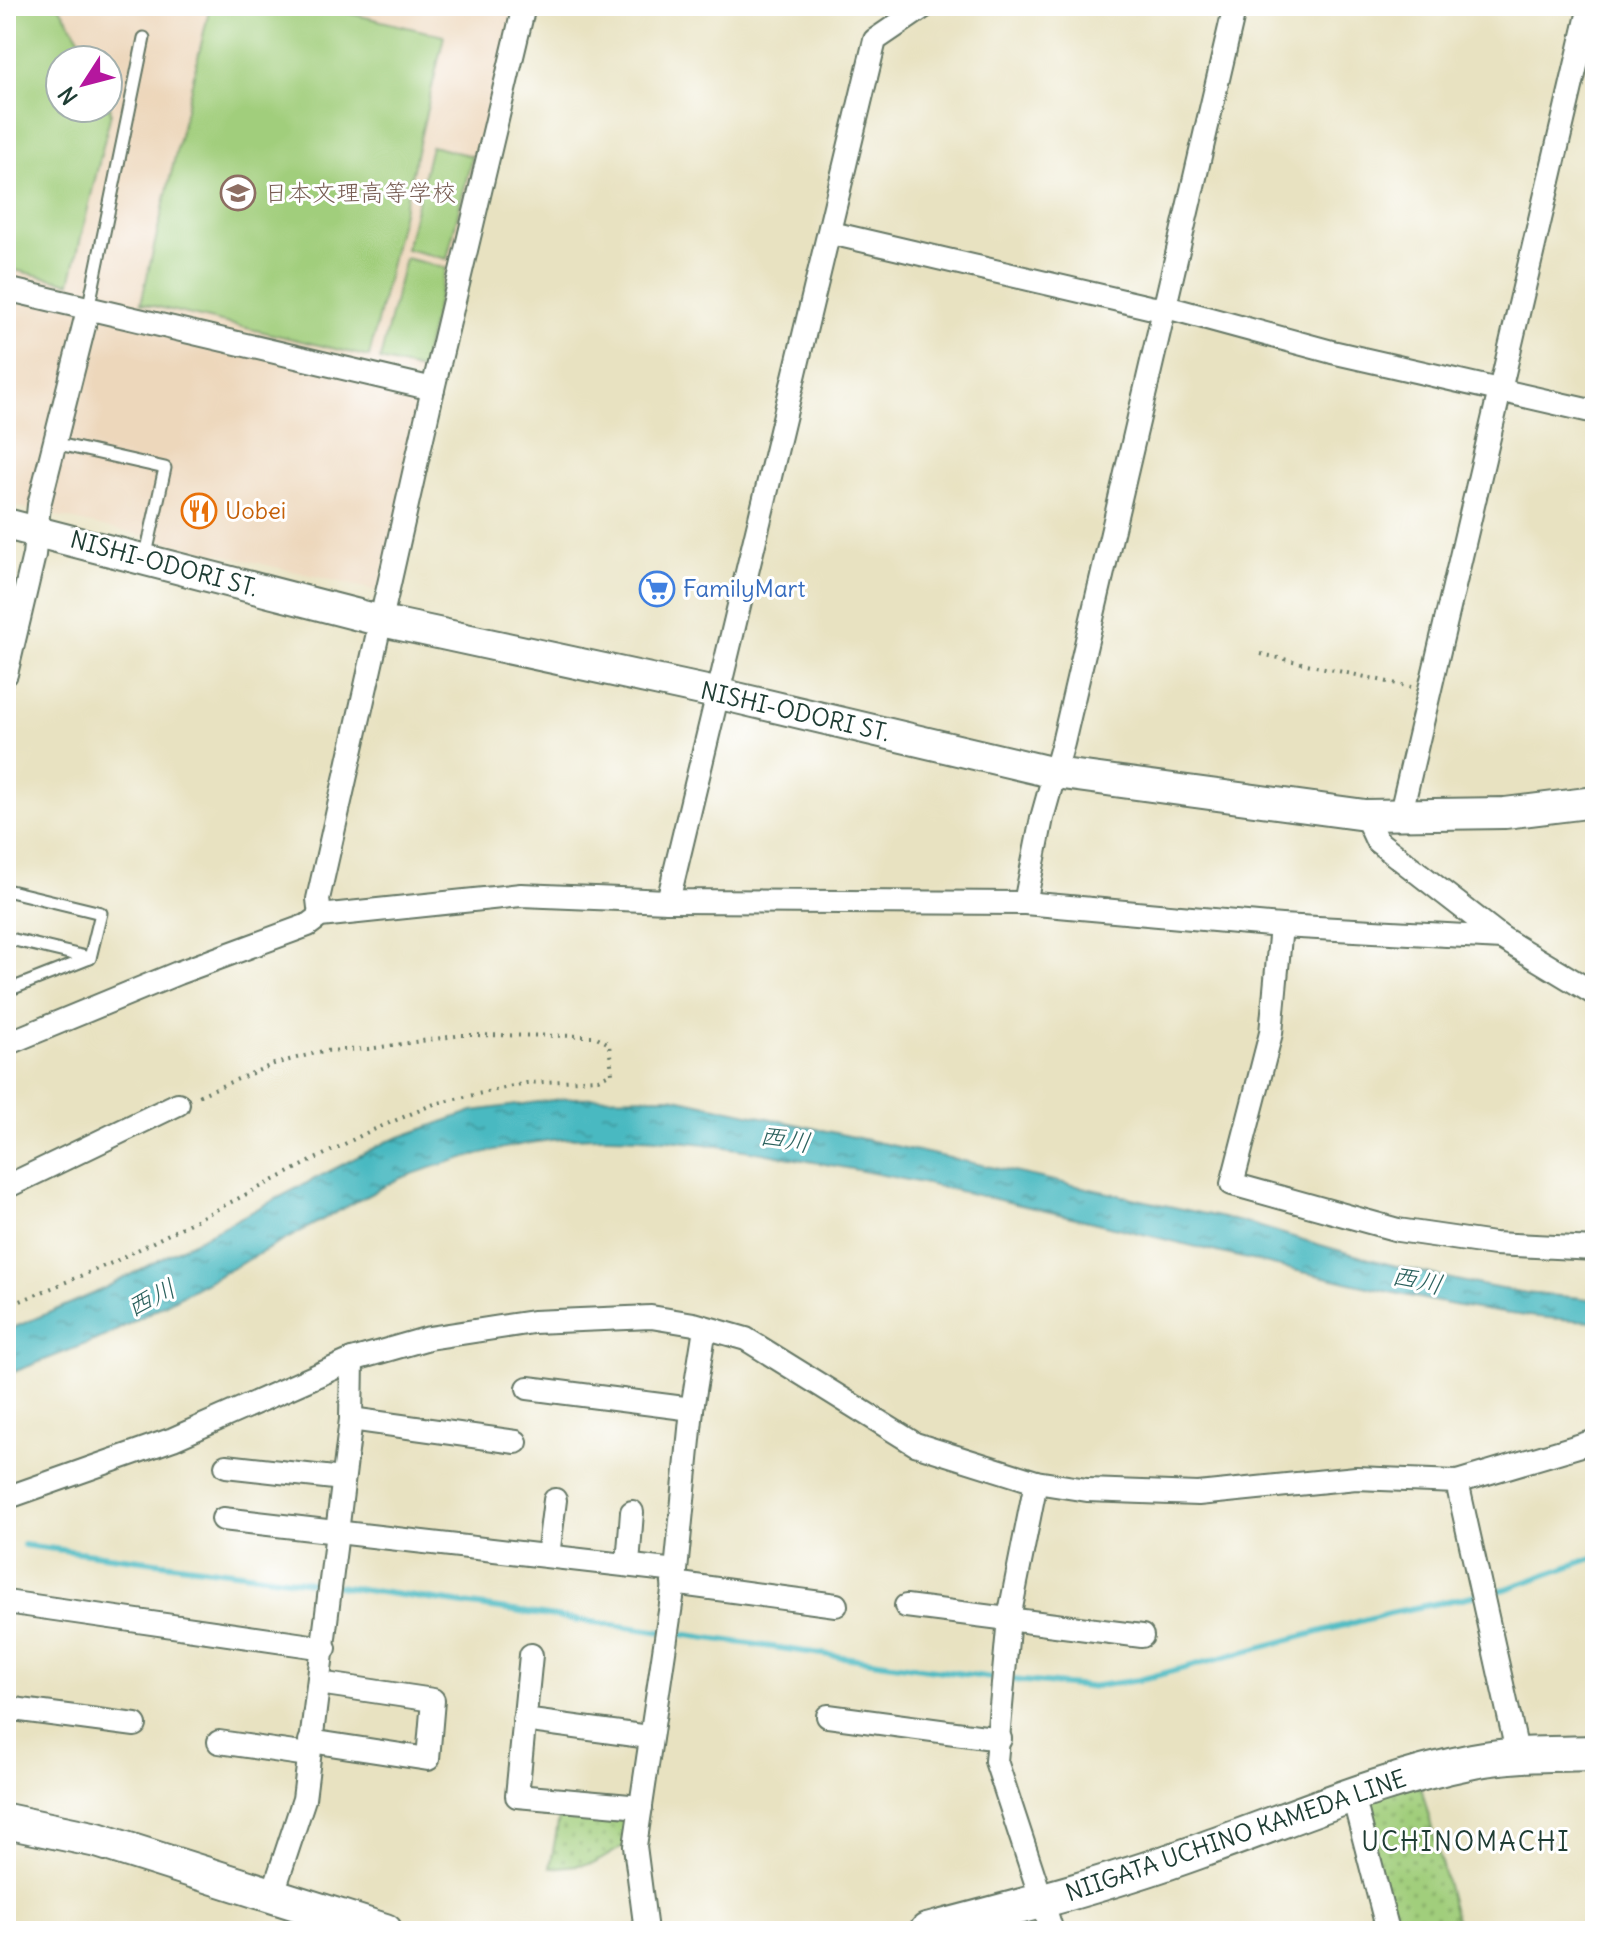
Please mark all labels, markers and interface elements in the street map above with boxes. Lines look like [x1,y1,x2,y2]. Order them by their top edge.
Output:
north arrow [44,44,124,124]
text: N [52,81,84,110]
school or university icon: 日本文理高等学校 [219,174,257,212]
place label: 日本文理高等学校 [264,177,456,207]
restaurant icon: Uobei [180,492,218,530]
place label: Uobei [225,495,286,525]
street label: NISHI-ODORI ST. [67,524,261,603]
supermarket icon: FamilyMart [638,570,676,608]
place label: FamilyMart [683,573,805,603]
street label: NISHI-ODORI ST. [698,675,893,747]
water label: 西川 [757,1118,813,1159]
water label: 西川 [1388,1258,1446,1301]
water label: 西川 [120,1271,181,1324]
street label: NIIGATA UCHINO KAMEDA LINE [1061,1763,1410,1908]
district label: UCHINOMACHI [1361,1825,1571,1858]

